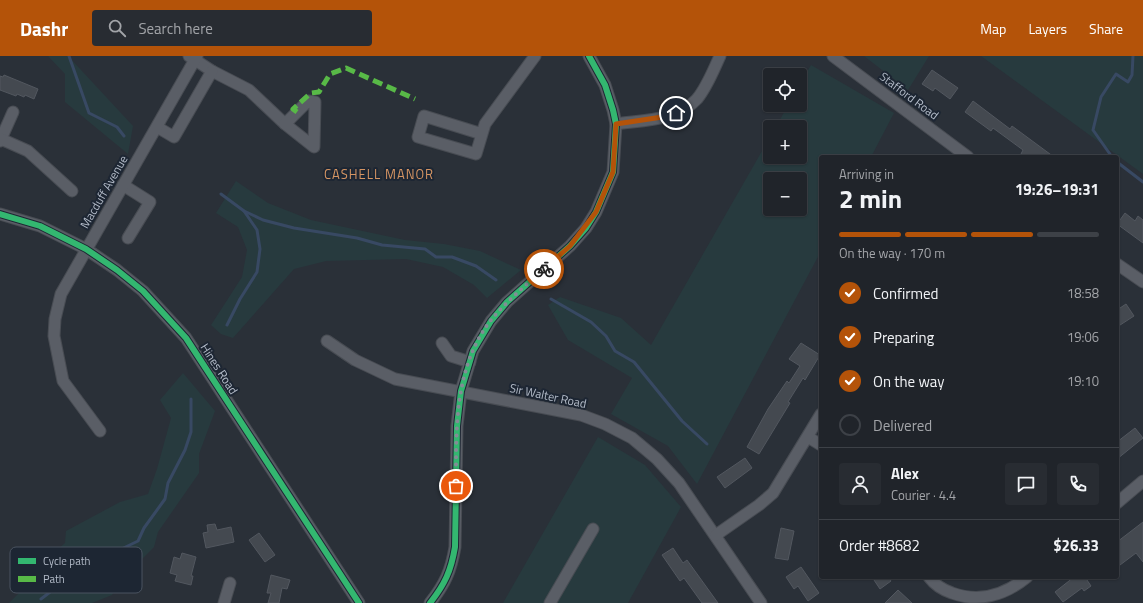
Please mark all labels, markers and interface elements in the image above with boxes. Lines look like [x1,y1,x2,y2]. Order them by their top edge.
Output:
search box [92,10,372,46]
text: Dashr [20,14,68,43]
icon: search [106,17,128,39]
text: Search here [138,17,213,40]
text: Map [980,18,1006,39]
text: Layers [1028,18,1067,39]
text: Share [1089,18,1123,39]
street label: Stafford Road [876,67,943,124]
map controls [763,68,807,216]
button: locate [763,68,807,112]
pin [659,96,693,130]
icon: home [665,102,687,124]
button: + [763,120,807,164]
street label: Macduff Avenue [75,151,132,232]
district label: CASHELL MANOR [324,164,434,184]
text: Arriving in [839,164,894,184]
button: − [763,172,807,216]
text: 19:26–19:31 [1015,178,1099,201]
text: 2 min [839,179,902,218]
text: On the way · 170 m [839,243,945,263]
courier [524,249,564,289]
icon: bike [533,258,555,280]
icon: check [839,282,861,304]
text: Confirmed [873,282,938,305]
text: 18:58 [1067,283,1099,303]
icon: check [839,326,861,348]
text: Preparing [873,326,934,349]
text: 19:06 [1067,327,1099,347]
street label: Hines Road [196,339,243,398]
icon: check [839,370,861,392]
text: On the way [873,370,945,393]
text: 19:10 [1067,371,1099,391]
street label: Sir Walter Road [508,378,588,413]
text: Delivered [873,414,932,437]
text: Alex [891,462,919,485]
button: person [839,463,881,505]
button: chat [1005,463,1047,505]
button: phone [1057,463,1099,505]
pin [439,469,473,503]
icon: bag [445,475,467,497]
text: Courier · 4.4 [891,485,956,505]
text: Order #8682 [839,534,920,557]
text: $26.33 [1053,534,1099,557]
legend [10,547,142,593]
text: Cycle path [43,553,91,569]
text: Path [43,571,65,587]

